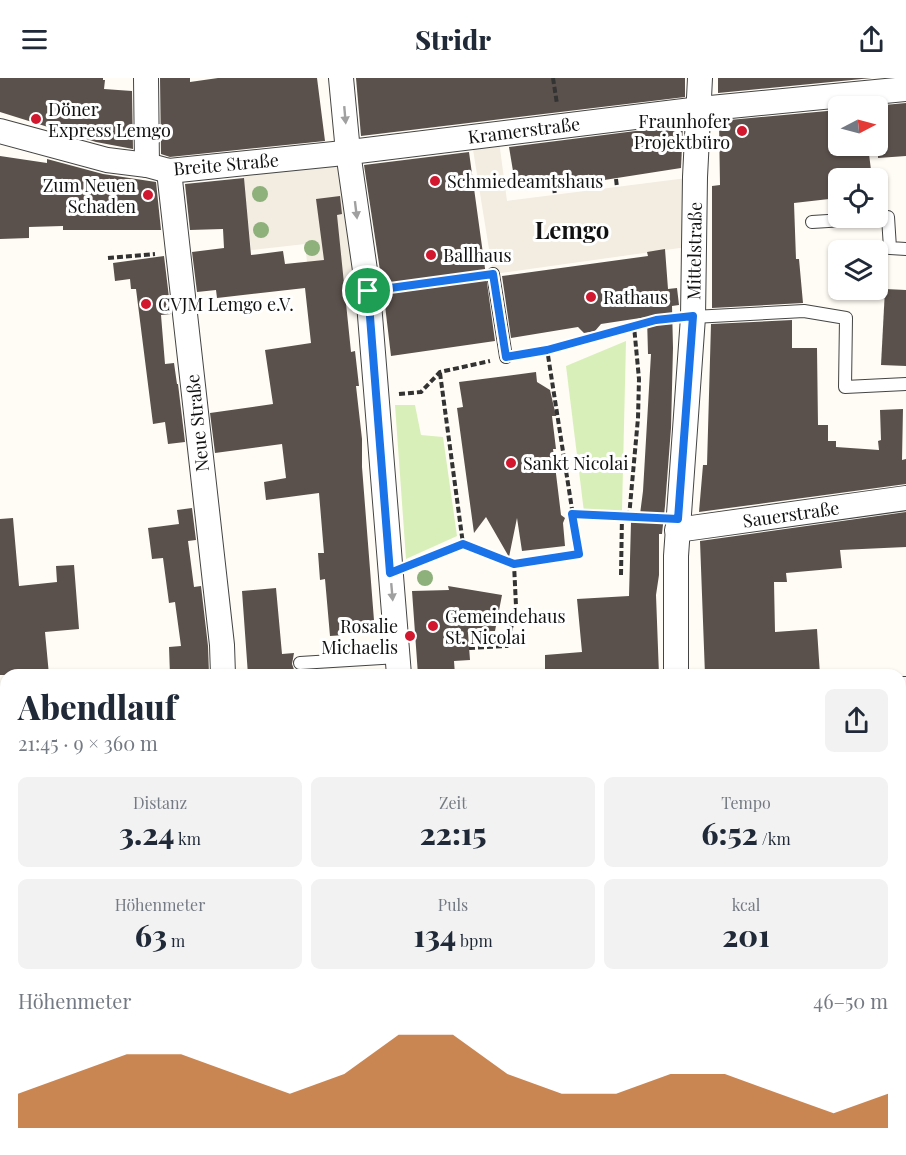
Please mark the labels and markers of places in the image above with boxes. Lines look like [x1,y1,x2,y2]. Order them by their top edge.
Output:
place label: Döner Express Lemgo [48,97,171,142]
place label: Fraunhofer Projektbüro [634,109,730,154]
marker: Döner Express Lemgo [29,112,43,126]
marker: Fraunhofer Projektbüro [735,124,749,138]
place label: Schmiedeamtshaus [447,169,603,193]
place label: Zum Neuen Schaden [43,173,136,218]
marker: Schmiedeamtshaus [428,174,442,188]
marker: Zum Neuen Schaden [141,188,155,202]
place label: Ballhaus [443,243,512,267]
marker: Ballhaus [424,248,438,262]
pin [342,265,393,316]
place label: Rathaus [603,285,668,309]
marker: Rathaus [584,290,598,304]
place label: CVJM Lemgo e.V. [158,292,294,316]
marker: CVJM Lemgo e.V. [139,297,153,311]
place label: Sankt Nicolai [523,451,628,475]
marker: Sankt Nicolai [504,456,518,470]
place label: Gemeindehaus St. Nicolai [445,604,566,649]
place label: Rosalie Michaelis [321,614,398,659]
marker: Gemeindehaus St. Nicolai [426,619,440,633]
marker: Rosalie Michaelis [403,629,417,643]

